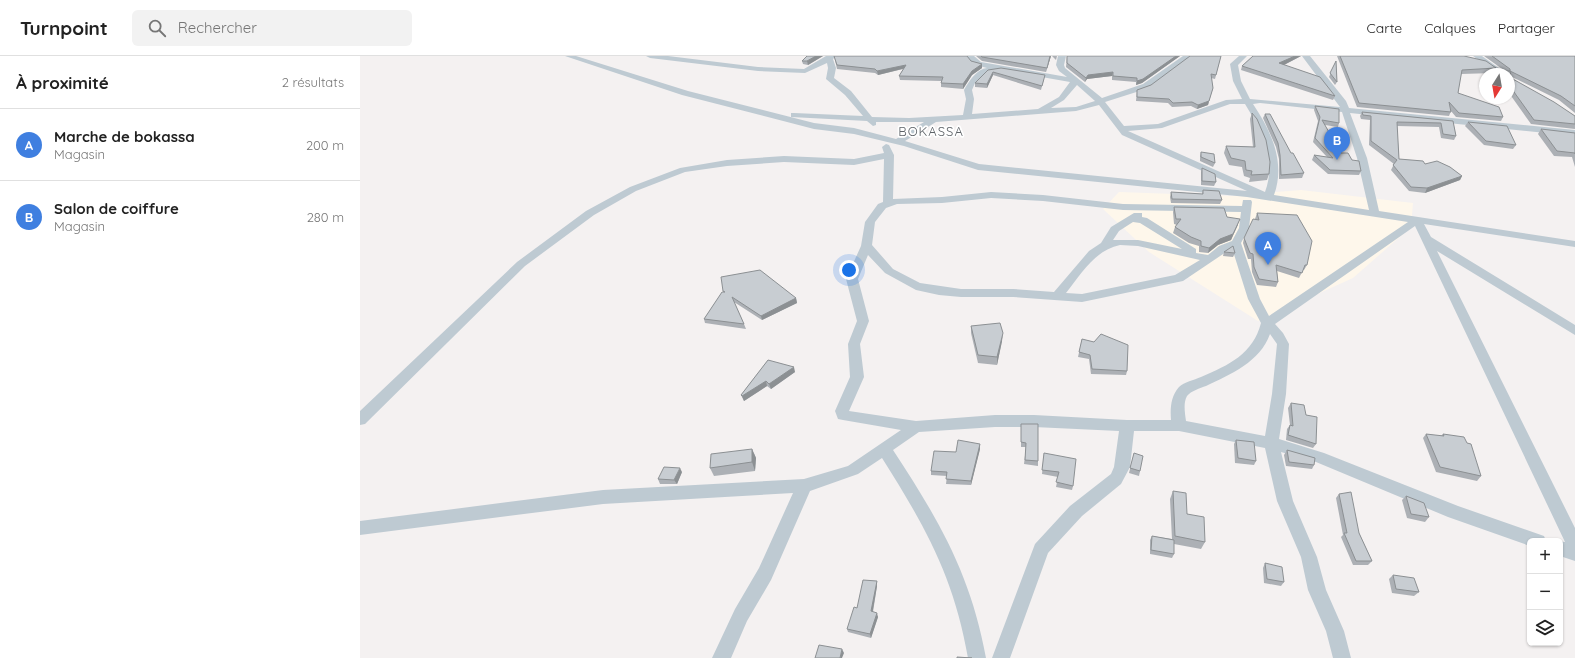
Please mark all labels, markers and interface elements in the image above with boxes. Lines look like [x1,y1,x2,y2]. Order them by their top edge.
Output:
search box [132,10,412,46]
text: Turnpoint [20,16,108,40]
icon: search [146,17,168,39]
text: Rechercher [178,18,257,37]
text: Carte [1367,19,1402,37]
text: Calques [1424,19,1476,37]
text: Partager [1498,19,1555,37]
north arrow [1479,68,1515,104]
text: À proximité [16,72,109,93]
text: 2 résultats [282,74,344,90]
district label: BOKASSA [898,123,964,139]
text: Marche de bokassa [54,127,195,146]
pin: B [1324,127,1350,160]
text: A [25,137,33,153]
text: 200 m [306,137,344,153]
text: Magasin [54,146,105,162]
text: Salon de coiffure [54,199,179,218]
text: B [25,209,33,225]
text: 280 m [307,209,344,225]
text: Magasin [54,218,105,234]
pin: A [1255,232,1281,265]
your location [839,260,859,280]
map controls [1527,538,1563,646]
button: + [1527,538,1563,574]
button: − [1527,574,1563,610]
button: layers [1527,610,1563,646]

